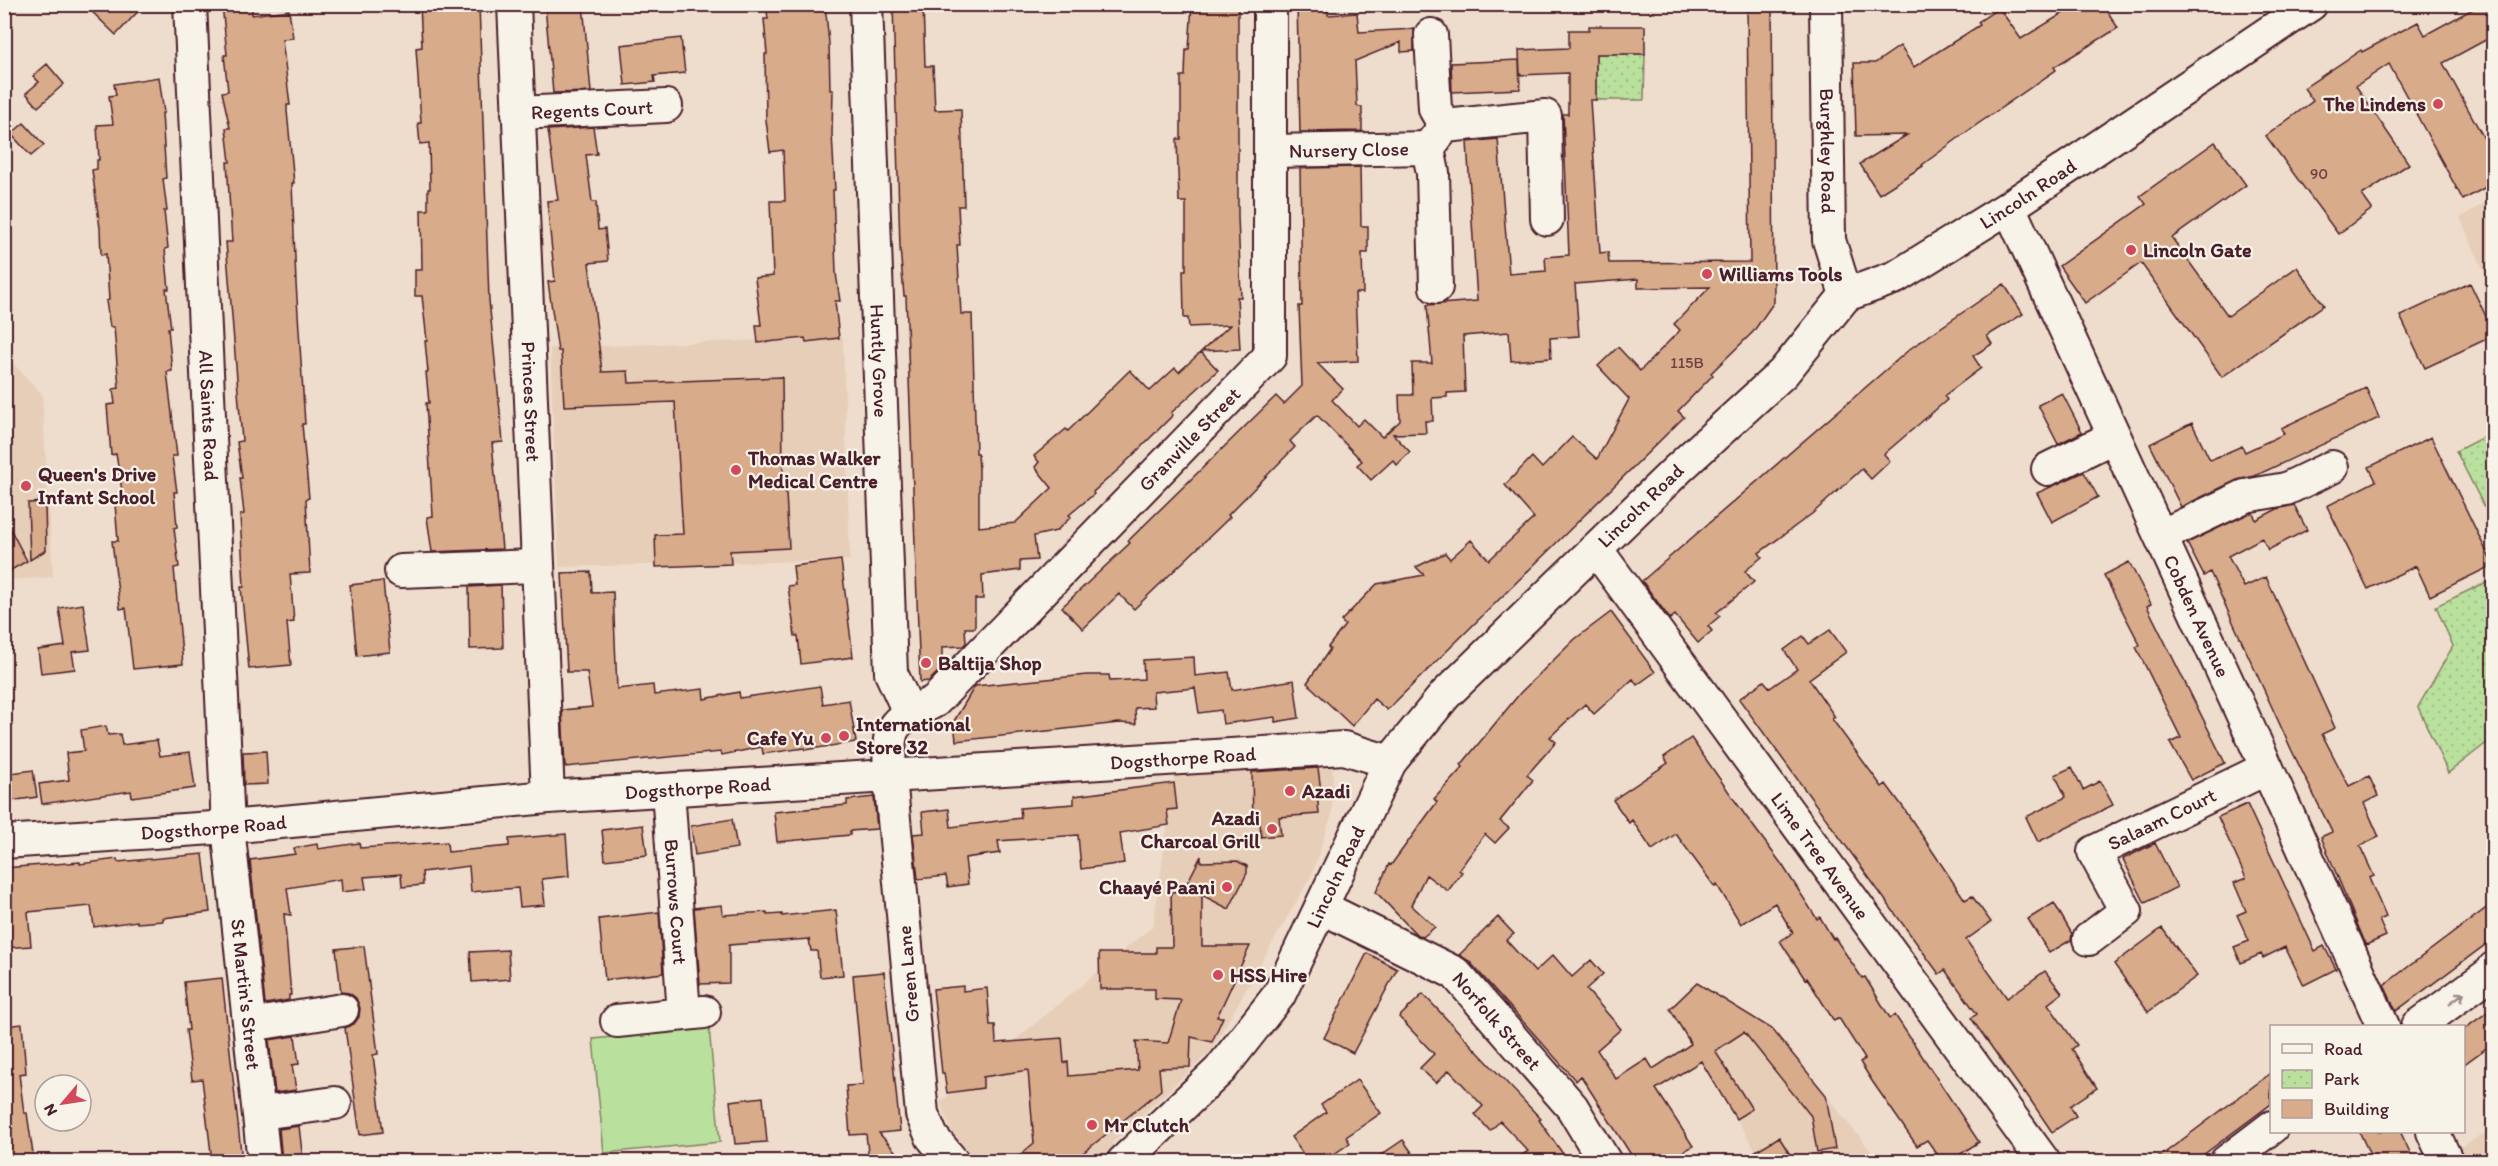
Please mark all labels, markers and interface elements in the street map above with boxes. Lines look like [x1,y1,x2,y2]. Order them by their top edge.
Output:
street label: Burghley Road [1815,88,1841,214]
place label: The Lindens [2322,92,2426,116]
street label: Regents Court [530,95,653,124]
marker: The Lindens [2431,97,2445,111]
street label: Nursery Close [1289,136,1409,163]
street label: Lincoln Road [1975,153,2081,234]
house number: 90 [2310,164,2328,183]
place label: Lincoln Gate [2143,238,2252,262]
marker: Lincoln Gate [2124,243,2138,257]
place label: Williams Tools [1719,262,1843,286]
marker: Williams Tools [1700,267,1714,281]
street label: Huntly Grove [865,304,893,418]
street label: Princes Street [516,341,546,463]
street label: All Saints Road [194,349,224,482]
house number: 115B [1670,353,1704,372]
street label: Granville Street [1133,382,1246,496]
place label: Thomas Walker Medical Centre [747,446,882,493]
street label: Lincoln Road [1592,458,1689,553]
place label: Queen's Drive Infant School [38,462,157,509]
marker: Thomas Walker Medical Centre [729,463,743,477]
marker: Queen's Drive Infant School [19,479,33,493]
street label: Cobden Avenue [2158,551,2236,681]
place label: Baltija Shop [938,651,1042,676]
marker: Baltija Shop [919,656,933,670]
place label: International Store 32 [856,712,971,759]
place label: Cafe Yu [747,726,815,750]
marker: International Store 32 [837,729,851,743]
marker: Cafe Yu [819,731,833,745]
street label: Dogsthorpe Road [1109,741,1257,774]
street label: Dogsthorpe Road [624,771,772,804]
place label: Azadi [1301,779,1350,803]
street label: Salaam Court [2104,783,2220,856]
marker: Azadi [1283,784,1297,798]
street label: Lime Tree Avenue [1766,787,1875,924]
place label: Azadi Charcoal Grill [1141,806,1260,853]
street label: Dogsthorpe Road [140,810,288,845]
street label: Lincoln Road [1301,821,1370,932]
marker: Azadi Charcoal Grill [1265,822,1279,836]
street label: Burrows Court [660,838,692,965]
place label: Chaayé Paani [1099,875,1215,900]
marker: Chaayé Paani [1220,880,1234,894]
street label: St Martin's Street [226,917,266,1071]
street label: Green Lane [892,924,924,1024]
place label: HSS Hire [1230,963,1308,987]
street label: Norfolk Street [1447,967,1546,1075]
marker: HSS Hire [1211,968,1225,982]
one-way arrow [2448,992,2464,1004]
legend [2270,1025,2465,1133]
text: Road [2324,1038,2363,1060]
text: Park [2324,1068,2359,1090]
north arrow [33,1073,93,1133]
text: Building [2324,1098,2390,1120]
text: N [39,1101,61,1119]
place label: Mr Clutch [1104,1113,1190,1137]
marker: Mr Clutch [1085,1118,1099,1132]

